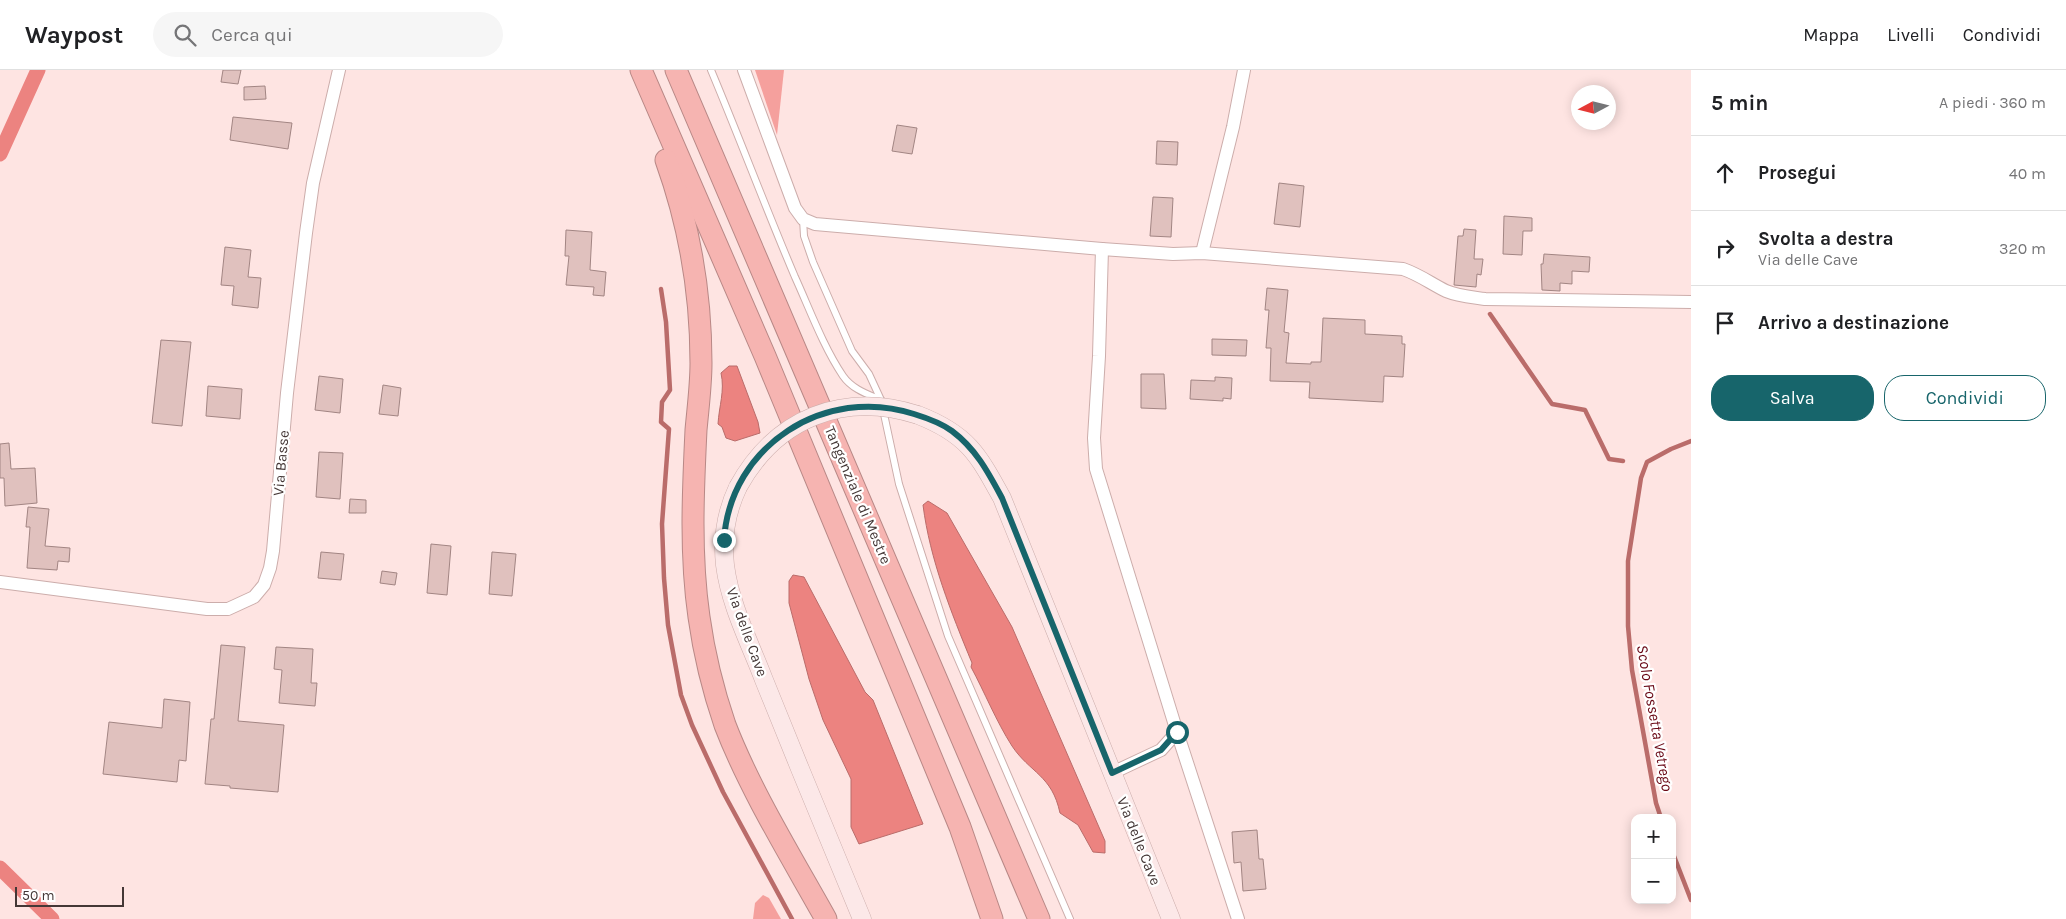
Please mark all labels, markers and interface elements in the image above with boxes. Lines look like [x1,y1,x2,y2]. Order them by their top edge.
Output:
search box [153,12,503,57]
text: Waypost [25,21,123,49]
icon: search [171,21,199,49]
text: Cerca qui [211,24,293,46]
text: Mappa [1803,24,1859,46]
text: Livelli [1887,24,1935,46]
text: Condividi [1963,24,2041,46]
north arrow [1571,85,1616,130]
text: 5 min [1711,91,1768,115]
text: A piedi · 360 m [1939,93,2046,112]
icon: ahead [1711,159,1739,187]
text: Prosegui [1758,162,1837,184]
text: 40 m [2009,164,2046,183]
text: Svolta a destra [1758,228,1894,250]
icon: right [1711,234,1739,262]
text: 320 m [1999,239,2046,258]
text: Via delle Cave [1758,250,1858,269]
icon: arrive [1711,309,1739,337]
text: Arrivo a destinazione [1758,312,1949,334]
button: Salva [1711,375,1874,421]
button: Condividi [1884,375,2046,421]
street label: Tangenziale di Mestre [821,423,895,567]
street label: Via Basse [269,429,293,497]
route end [713,529,736,552]
street label: Via delle Cave [723,585,771,679]
water label: Scolo Fossetta Vetrego [1633,643,1677,793]
route start [1166,721,1189,744]
street label: Via delle Cave [1113,794,1165,888]
map controls [1631,814,1676,904]
button: + [1631,814,1676,859]
button: − [1631,859,1676,904]
scale bar [15,884,124,907]
text: 50 m [22,887,55,904]

